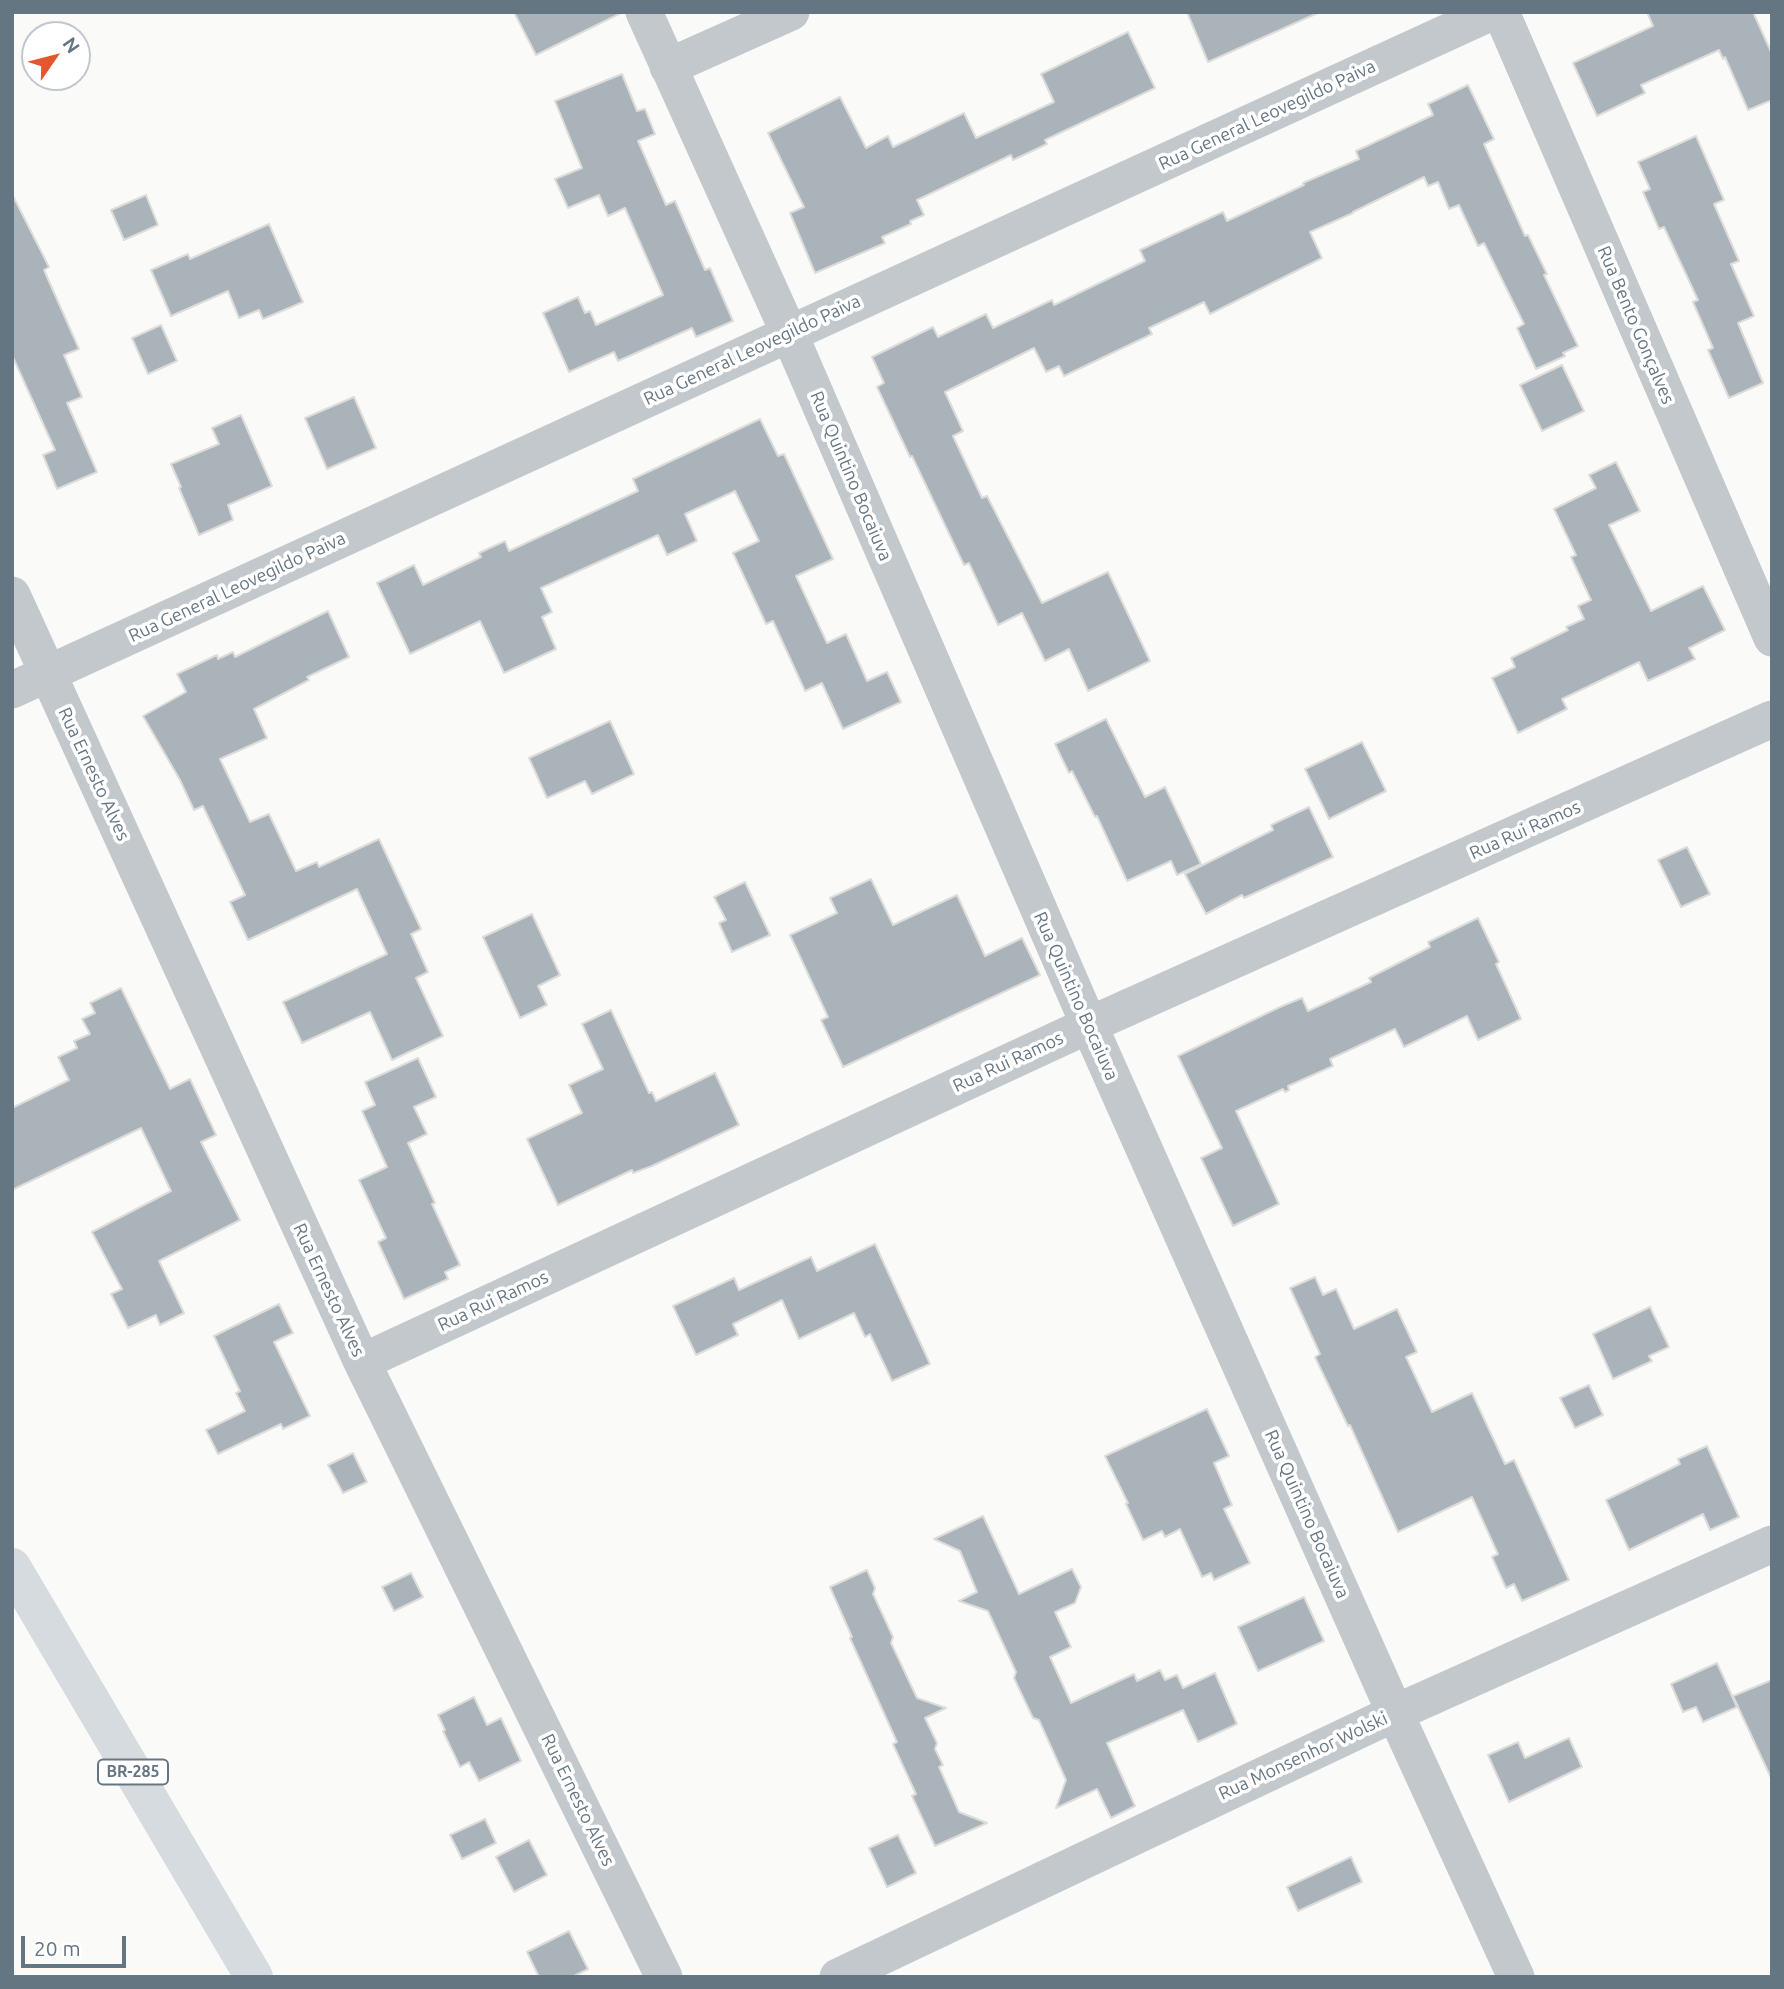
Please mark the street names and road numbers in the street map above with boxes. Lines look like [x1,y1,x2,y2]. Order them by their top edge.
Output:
street label: Rua General Leovegildo Paiva [1155,55,1379,175]
street label: Rua Bento Gonçalves [1593,243,1679,407]
street label: Rua General Leovegildo Paiva [640,290,864,410]
street label: Rua Quintino Bocaiuva [805,388,897,564]
street label: Rua General Leovegildo Paiva [125,527,349,647]
street label: Rua Ernesto Alves [54,704,134,844]
street label: Rua Rui Ramos [1466,796,1584,864]
street label: Rua Quintino Bocaiuva [1029,908,1123,1084]
street label: Rua Rui Ramos [949,1027,1067,1097]
street label: Rua Ernesto Alves [289,1220,369,1360]
street label: Rua Rui Ramos [434,1266,552,1336]
street label: Rua Quintino Bocaiuva [1260,1426,1354,1602]
street label: Rua Monsenhor Wolski [1215,1707,1391,1805]
street label: Rua Ernesto Alves [537,1730,619,1870]
road number: BR-285 [98,1760,168,1784]

